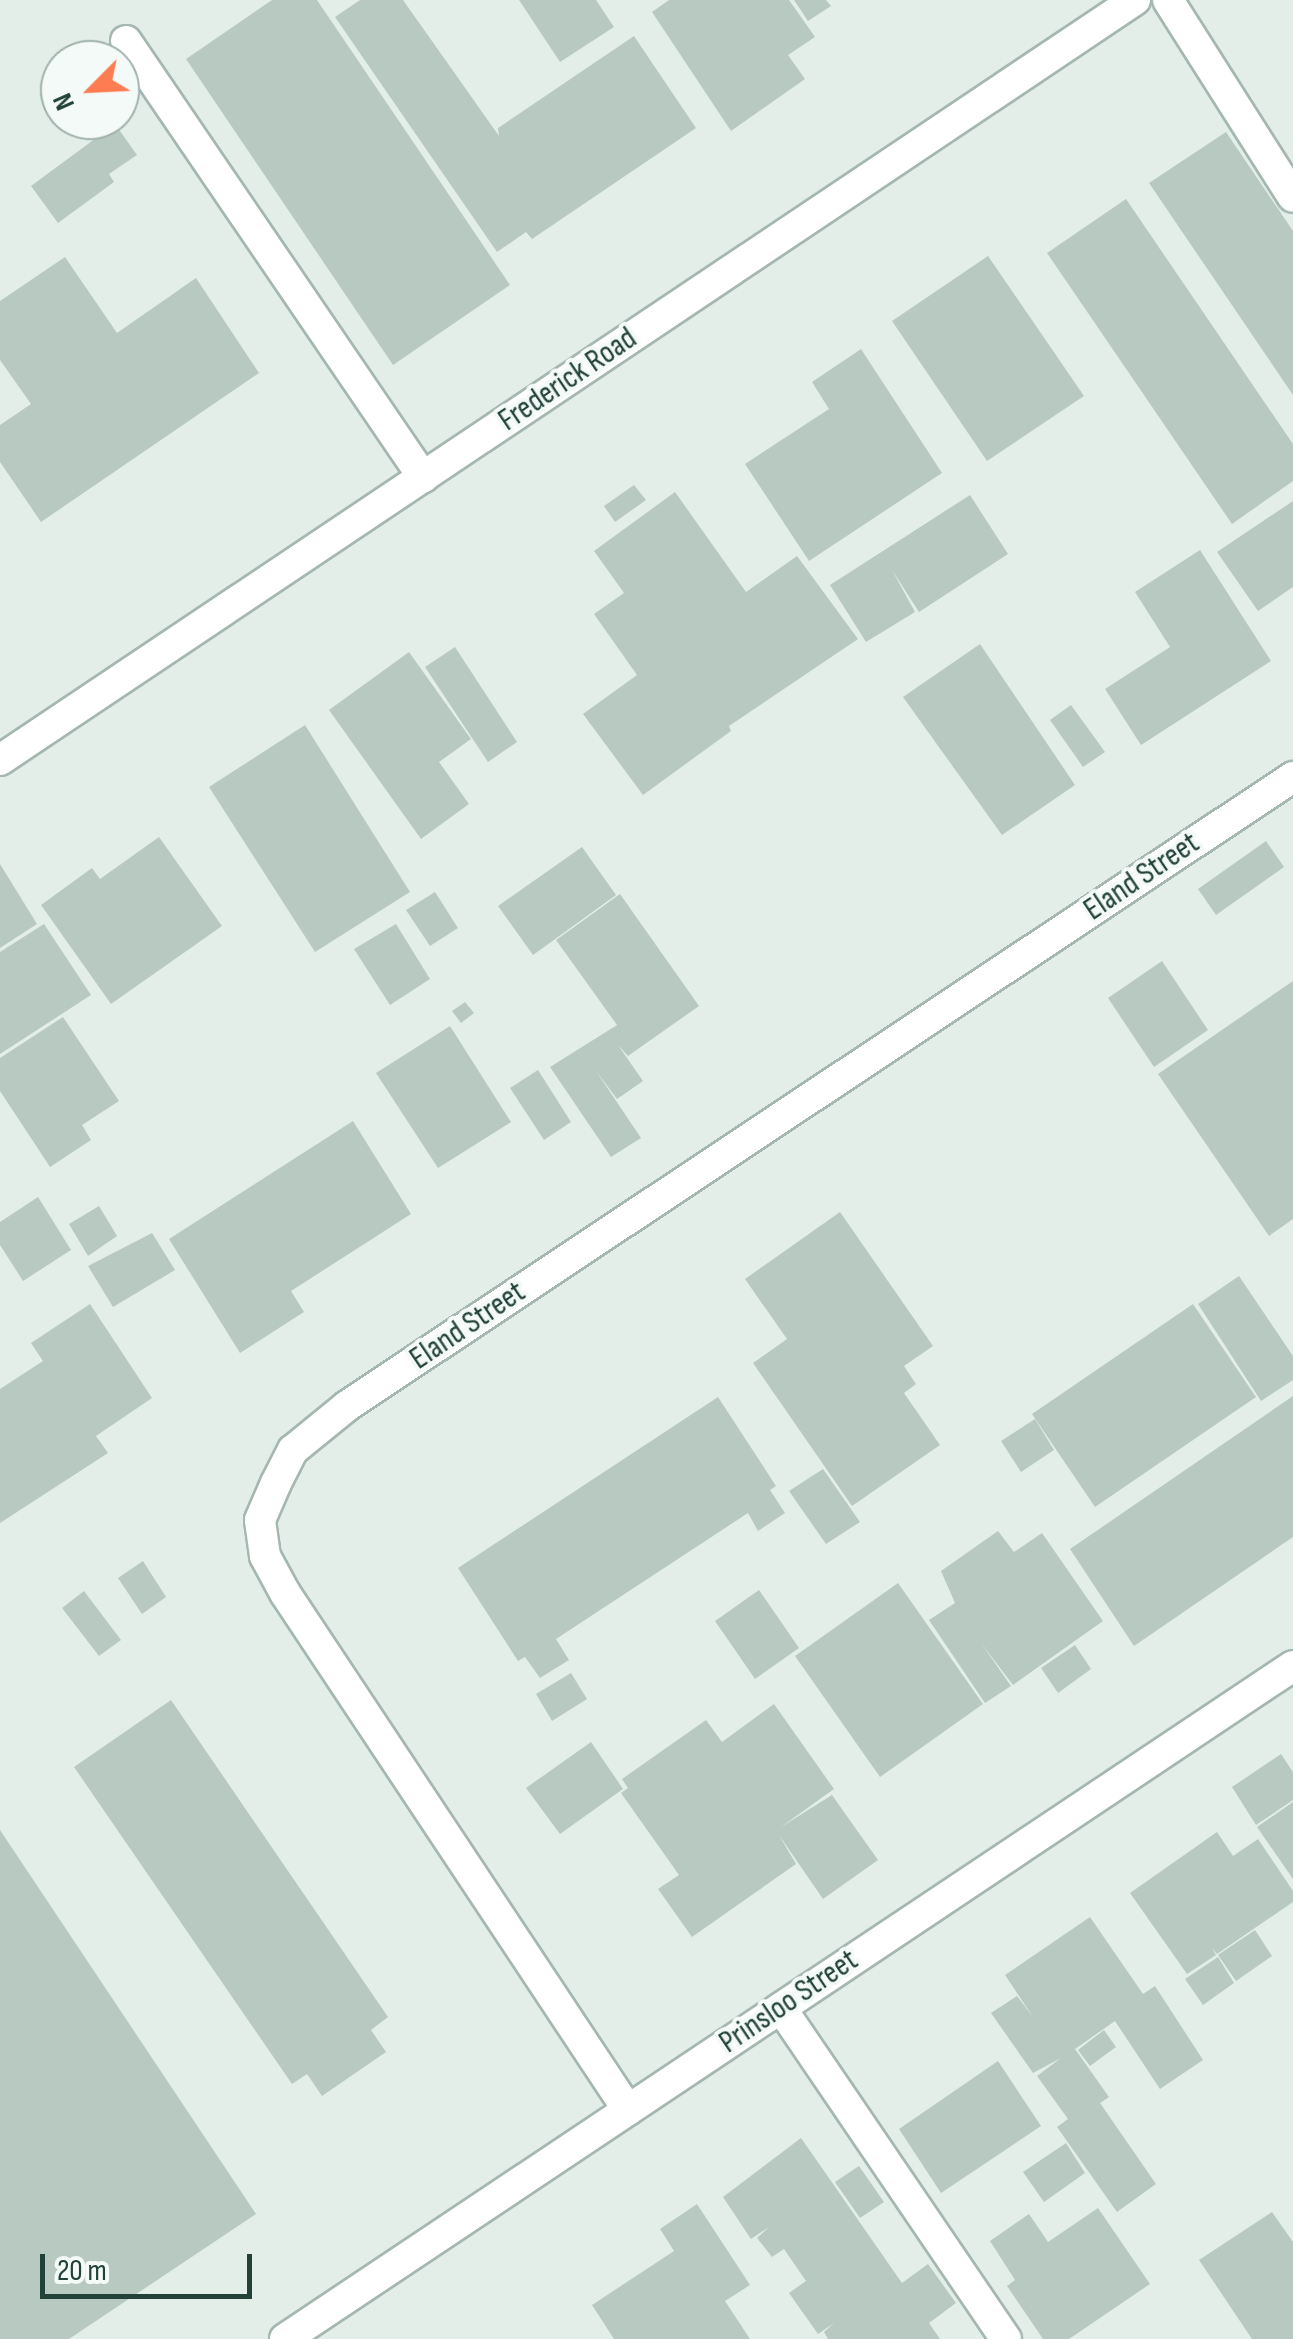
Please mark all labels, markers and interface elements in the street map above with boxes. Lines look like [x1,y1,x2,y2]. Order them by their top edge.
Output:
north arrow [40,40,140,140]
text: N [46,88,82,115]
street label: Frederick Road [492,320,644,440]
street label: Eland Street [1077,824,1207,930]
street label: Eland Street [403,1273,533,1379]
street label: Prinsloo Street [712,1942,866,2062]
scale bar [45,2234,258,2296]
text: 20 m [57,2253,107,2289]

